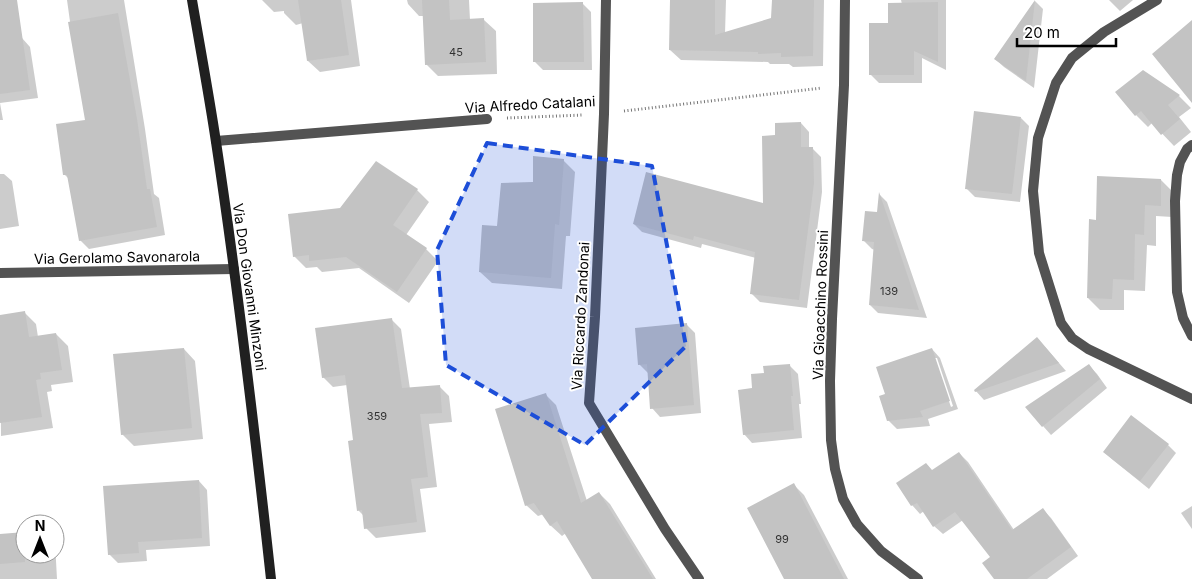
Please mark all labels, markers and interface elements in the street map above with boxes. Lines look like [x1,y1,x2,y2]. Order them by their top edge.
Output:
scale bar [1017,15,1116,47]
text: 20 m [1024,23,1060,42]
house number: 45 [449,45,463,59]
street label: Via Alfredo Catalani [464,92,596,116]
street label: Via Don Giovanni Minzoni [230,202,270,372]
street label: Via Gioacchino Rossini [809,230,831,380]
street label: Via Riccardo Zandonai [568,241,592,391]
street label: Via Gerolamo Savonarola [34,247,200,267]
house number: 139 [880,284,898,298]
house number: 359 [367,409,387,423]
north arrow [15,514,65,564]
text: N [35,517,45,534]
house number: 99 [775,532,789,546]

